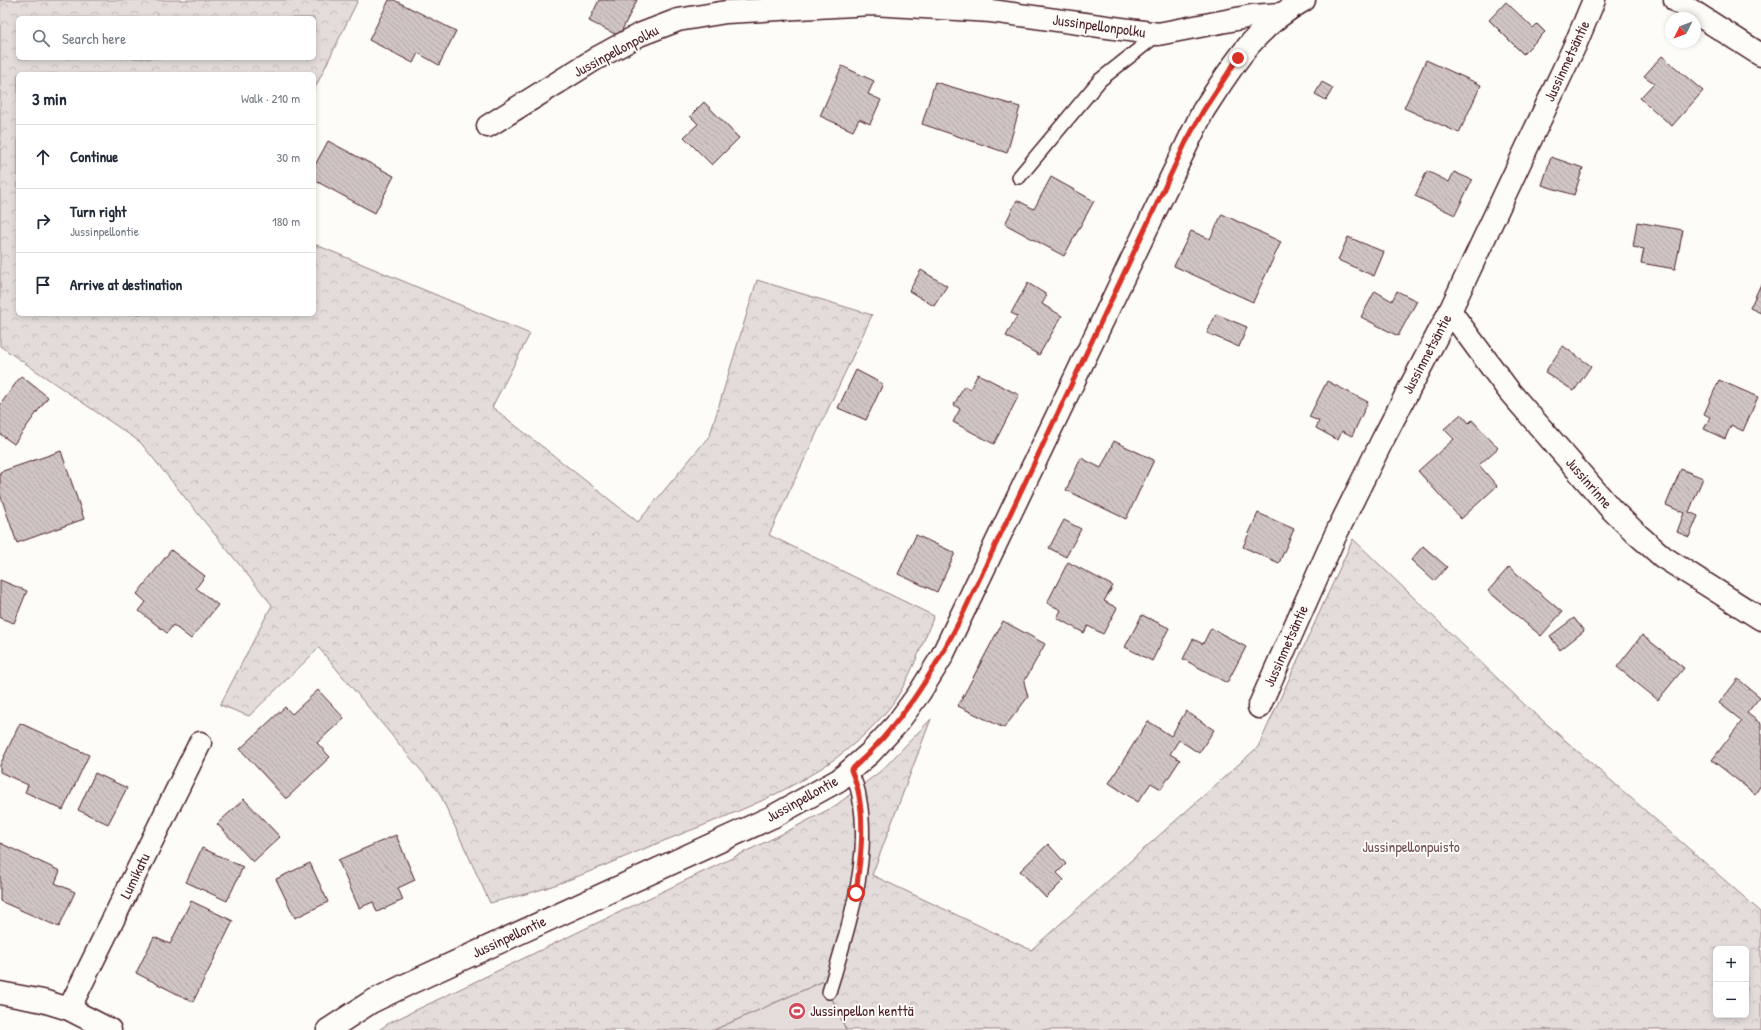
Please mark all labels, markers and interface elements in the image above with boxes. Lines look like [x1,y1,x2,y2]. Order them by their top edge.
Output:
street label: Jussinpellonpolku [1051,9,1147,42]
north arrow [1665,12,1701,48]
search box [16,16,316,60]
street label: Jussinmetsäntie [1539,17,1595,105]
street label: Jussinpellonpolku [570,19,662,82]
icon: search [30,27,52,49]
text: Search here [62,28,126,49]
route end [1229,49,1247,67]
text: 3 min [32,87,67,110]
text: Walk · 210 m [241,89,300,107]
icon: ahead [32,146,54,168]
text: Continue [70,146,118,167]
text: 30 m [277,148,300,166]
text: Turn right [70,201,126,222]
icon: right [32,210,54,232]
text: 180 m [272,212,300,230]
text: Jussinpellontie [70,222,139,240]
icon: arrive [32,274,54,296]
text: Arrive at destination [70,274,182,295]
street label: Jussinmetsäntie [1397,310,1456,397]
street label: Jussinrinne [1561,452,1618,513]
street label: Jussinmetsäntie [1258,602,1313,690]
street label: Jussinpellontie [762,770,842,827]
park label: Jussinpellonpuisto [1362,836,1460,857]
street label: Lumikatu [115,849,155,902]
route start [847,884,865,902]
street label: Jussinpellontie [468,910,549,963]
map controls [1713,946,1749,1018]
button: + [1713,946,1749,982]
button: − [1713,982,1749,1018]
place label: Jussinpellon kenttä [810,1000,914,1021]
sports icon: Jussinpellon kenttä [787,1001,807,1021]

